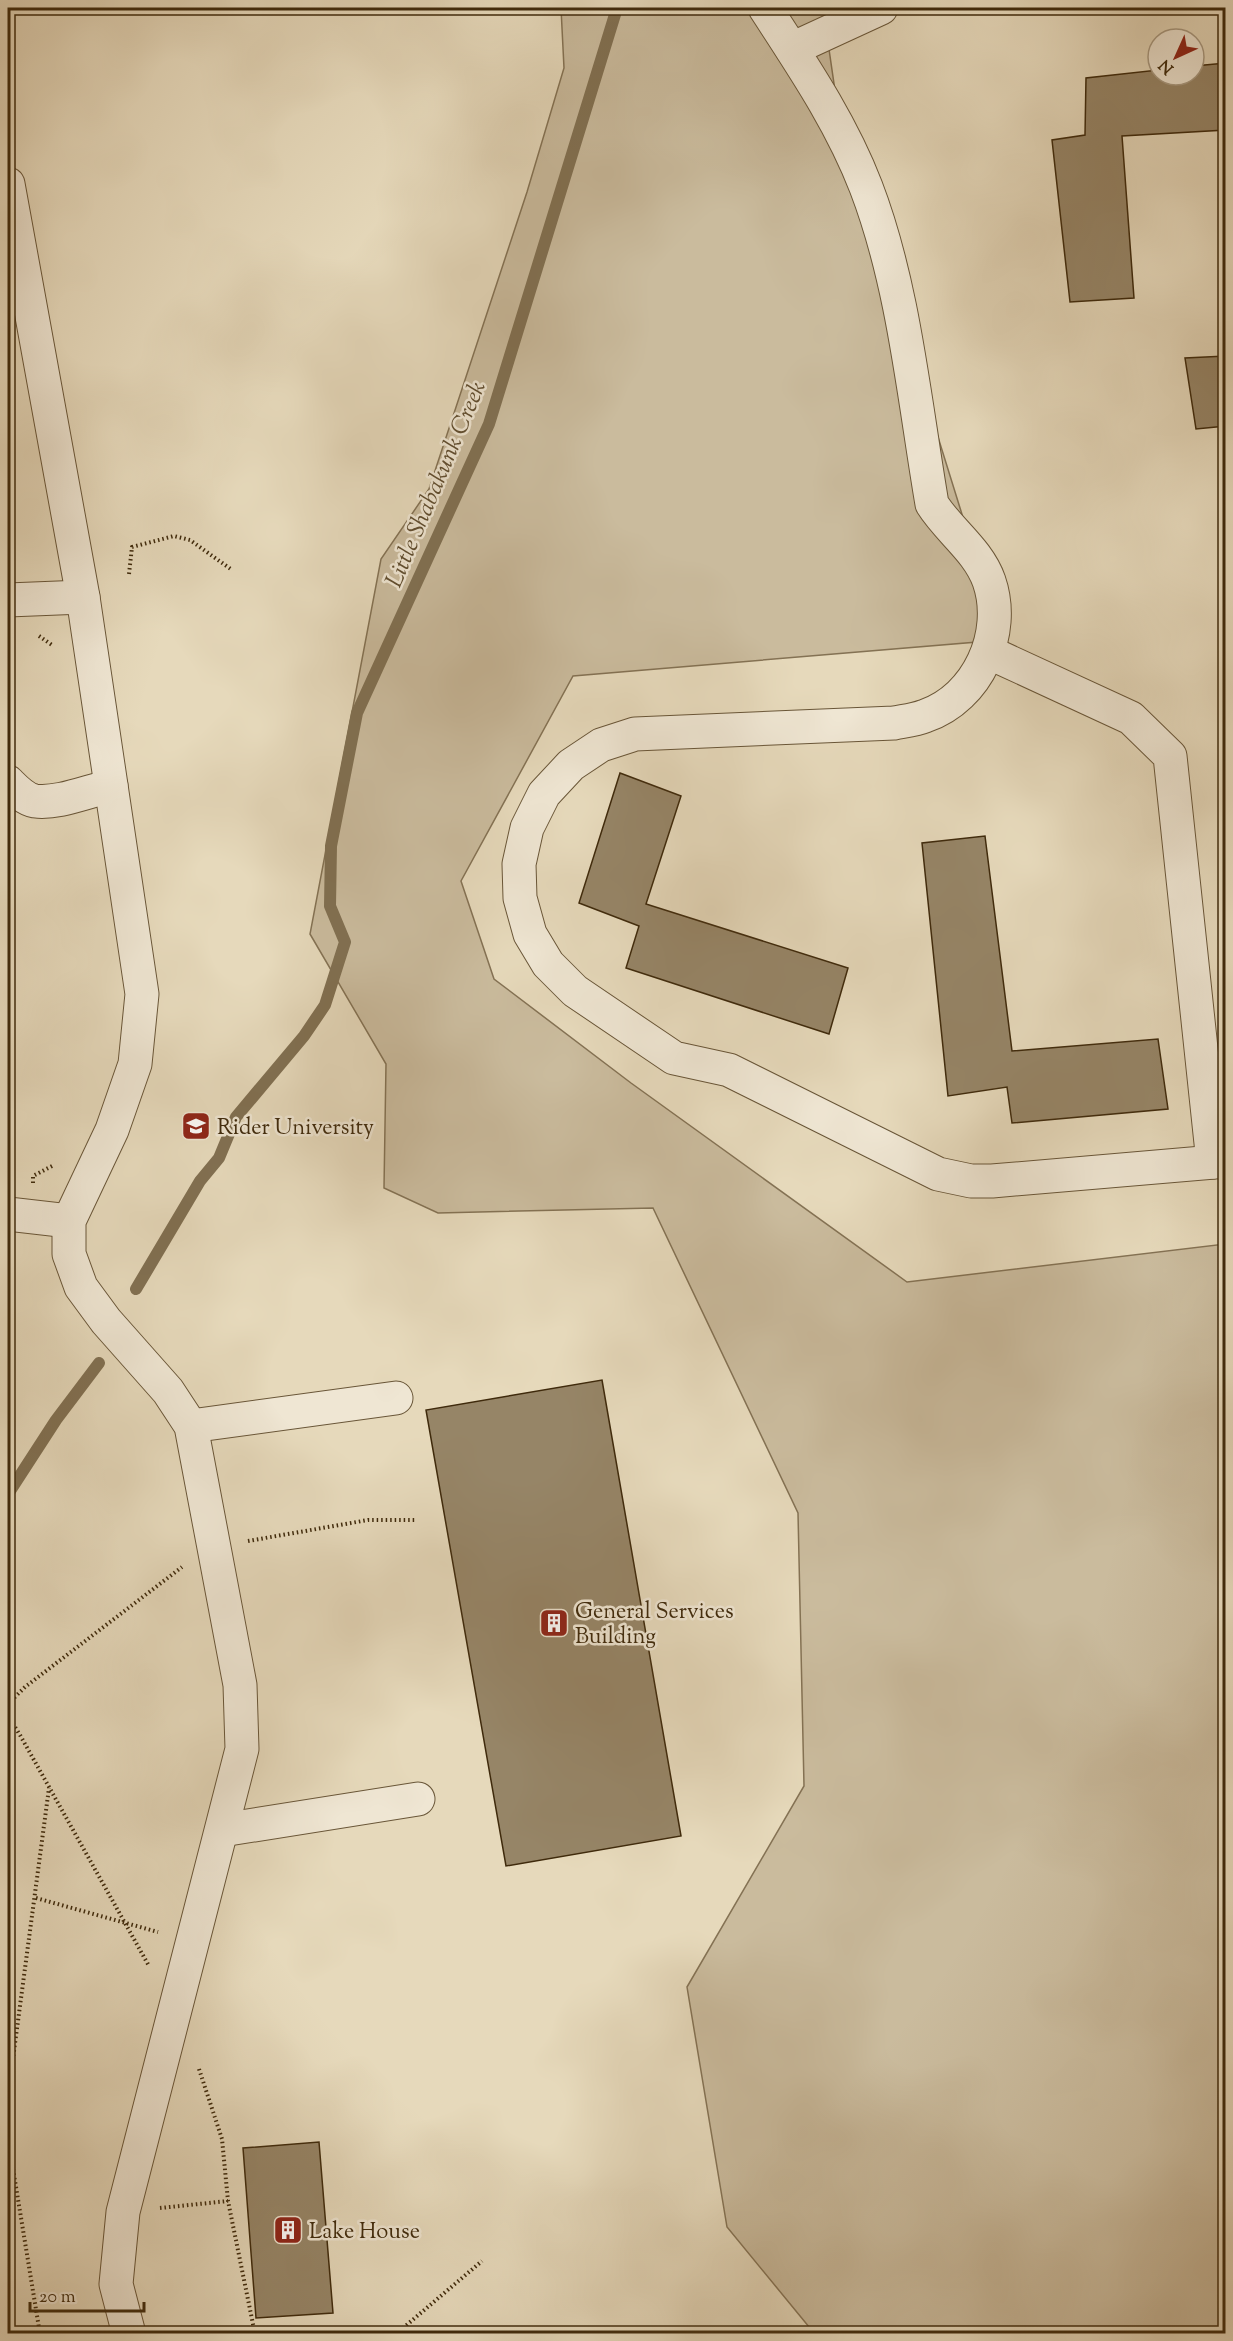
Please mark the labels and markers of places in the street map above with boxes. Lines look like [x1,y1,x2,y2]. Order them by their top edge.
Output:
school or university icon: Rider University [180,1110,212,1142]
place label: Rider University [217,1113,374,1145]
place label: General Services Building [575,1597,734,1654]
building icon: General Services Building [538,1607,570,1639]
building icon: Lake House [272,2214,304,2246]
place label: Lake House [309,2217,420,2249]

